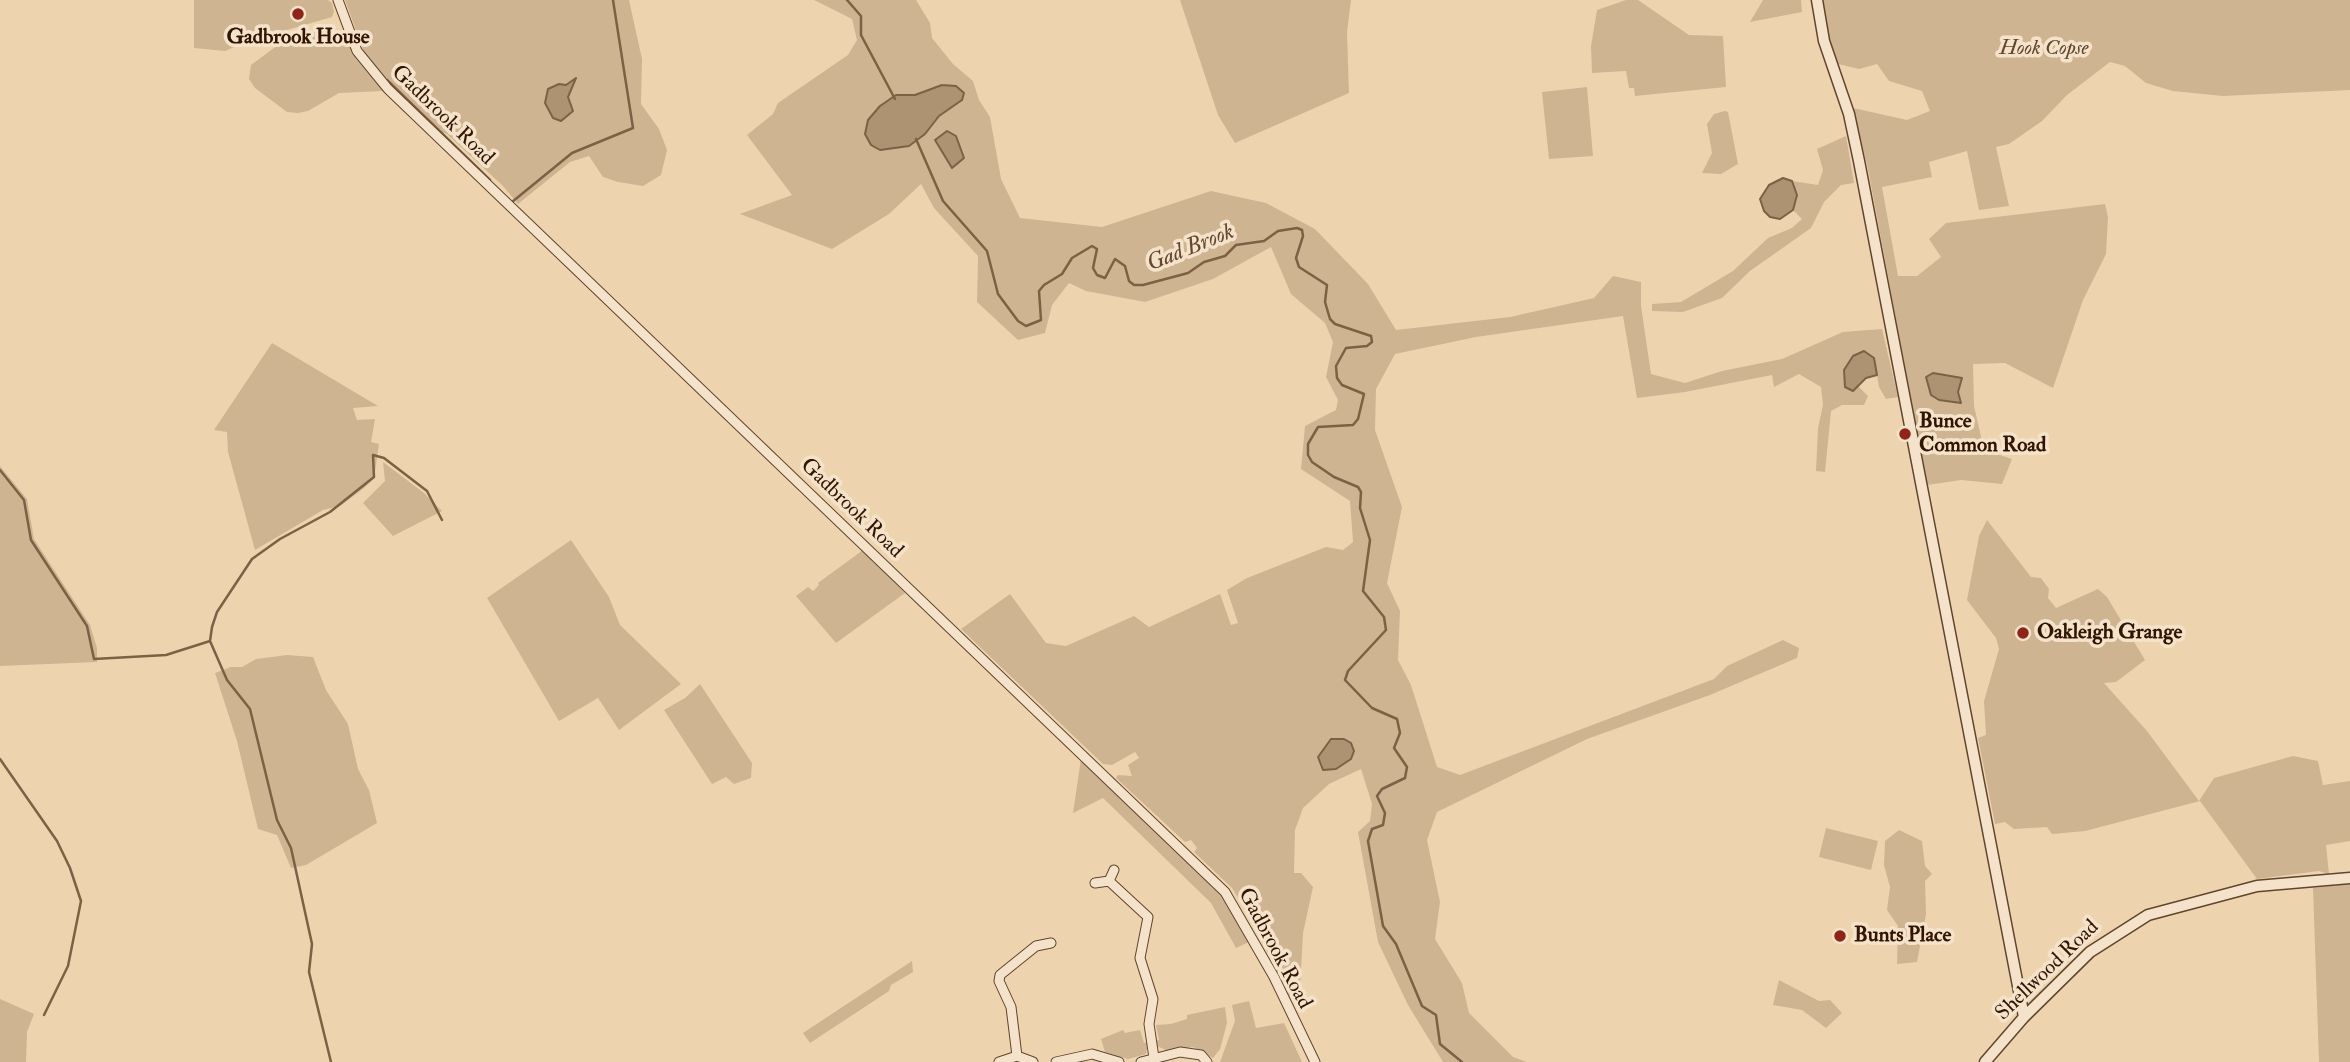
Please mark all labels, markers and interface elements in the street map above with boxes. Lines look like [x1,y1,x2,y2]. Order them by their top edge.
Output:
marker: Gadbrook House [290,6,306,22]
place label: Gadbrook House [226,25,370,51]
park label: Hook Copse [1999,36,2089,62]
street label: Gadbrook Road [385,61,499,171]
water label: Gad Brook [1143,219,1239,279]
place label: Bunce Common Road [1919,409,2046,459]
marker: Bunce Common Road [1897,426,1913,442]
street label: Gadbrook Road [794,454,908,564]
place label: Oakleigh Grange [2037,620,2182,646]
marker: Oakleigh Grange [2015,625,2031,641]
street label: Gadbrook Road [1232,884,1316,1014]
street label: Shellwood Road [1991,915,2105,1027]
place label: Bunts Place [1854,923,1951,949]
marker: Bunts Place [1832,928,1848,944]

